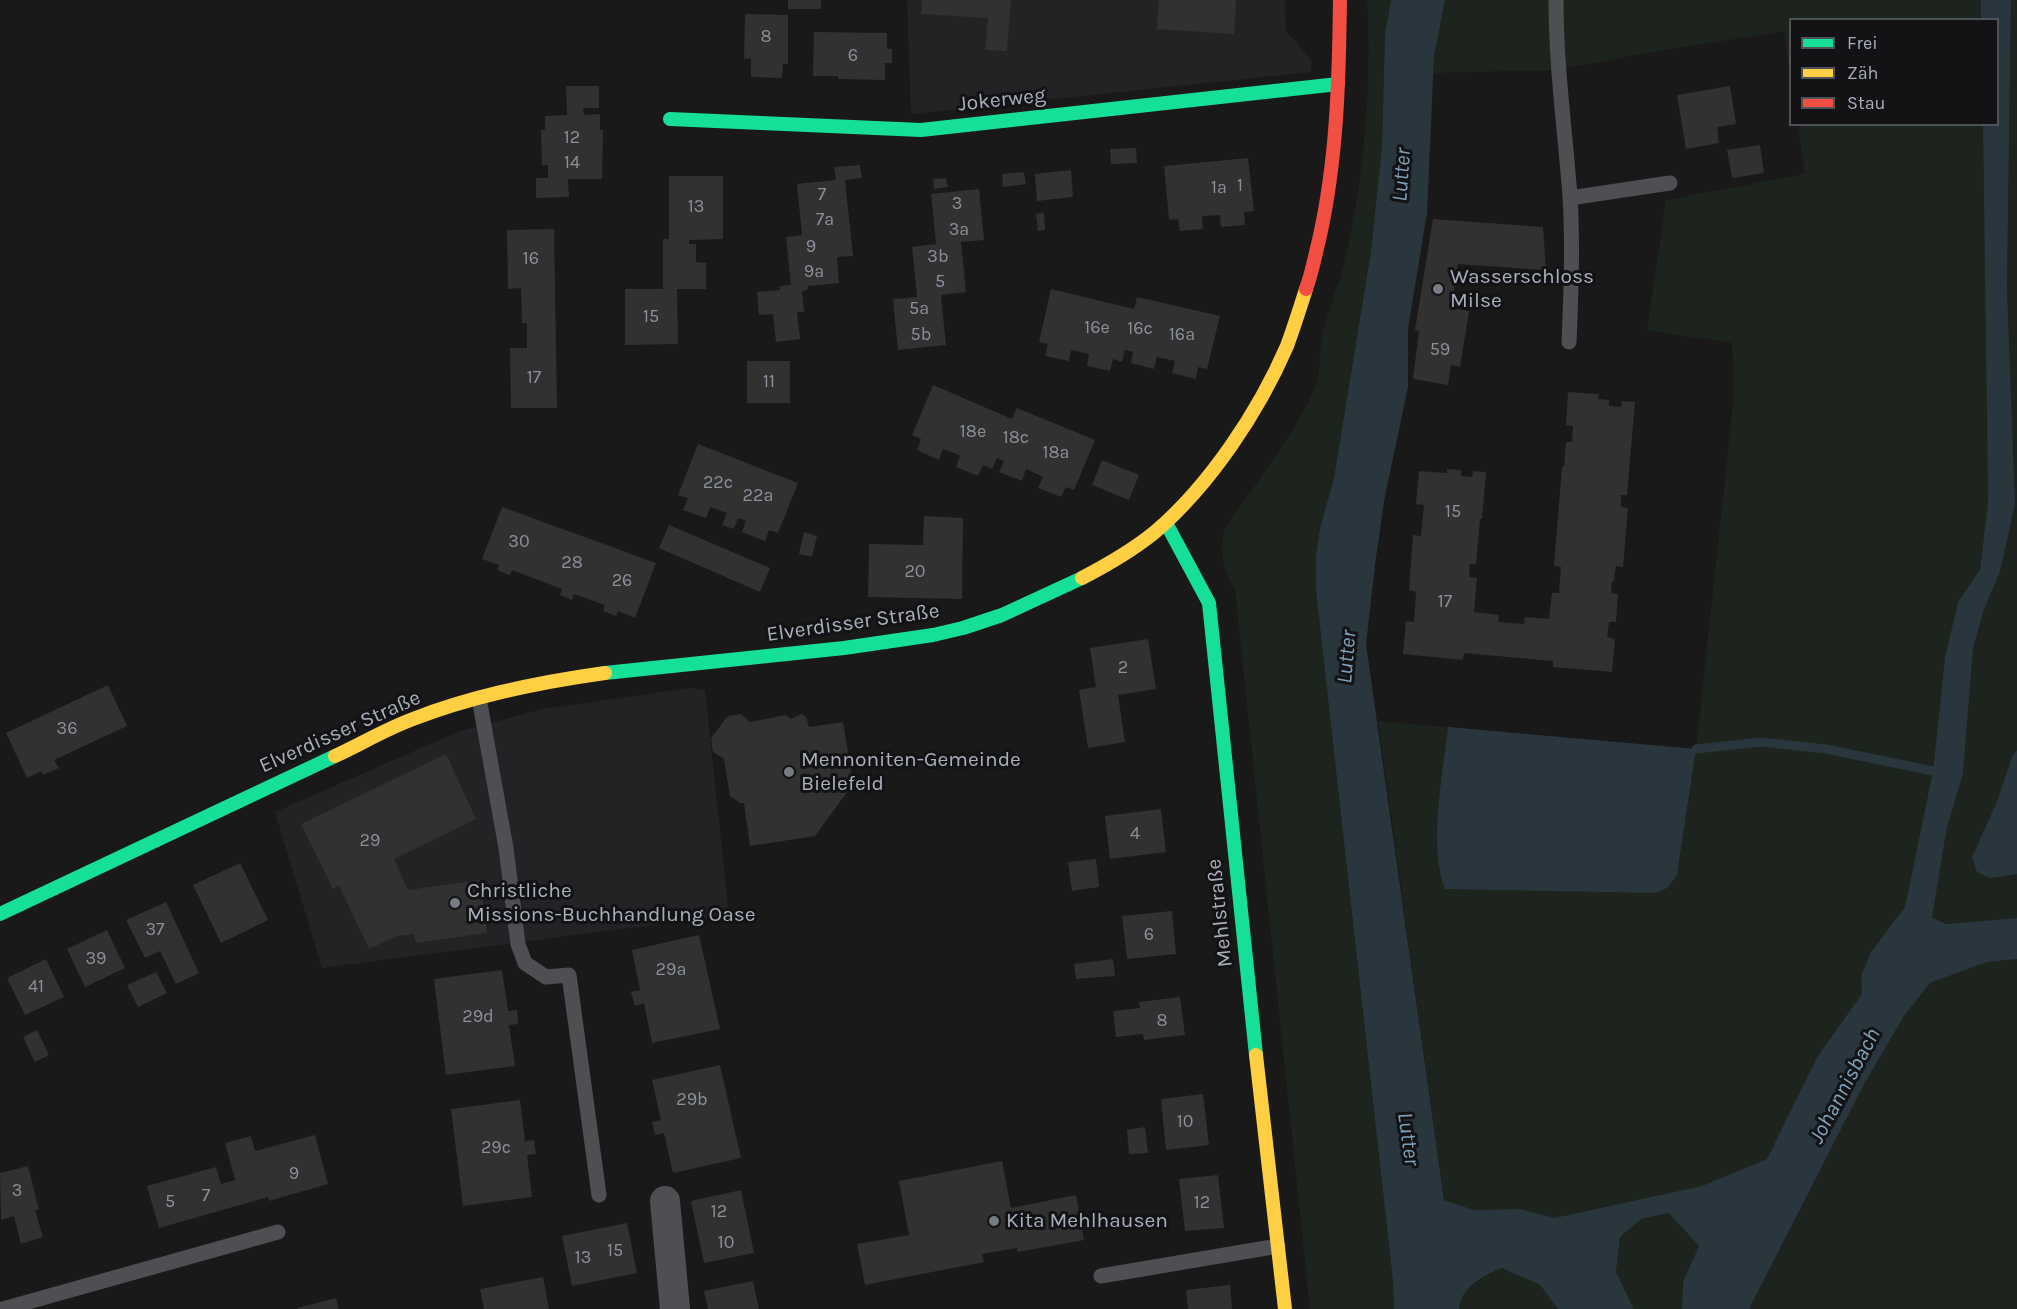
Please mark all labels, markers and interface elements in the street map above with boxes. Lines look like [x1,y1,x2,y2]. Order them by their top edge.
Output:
legend [1789,18,1999,126]
house number: 8 [760,26,772,48]
text: Frei [1847,32,1878,54]
house number: 6 [848,45,858,67]
text: Zäh [1847,62,1878,84]
street label: Jokerweg [957,83,1047,117]
text: Stau [1847,92,1885,114]
house number: 12 [564,127,580,149]
water label: Lutter [1387,147,1417,203]
house number: 14 [564,152,580,174]
house number: 1 [1237,175,1243,197]
house number: 1a [1211,177,1227,199]
house number: 7 [818,184,826,206]
house number: 3 [952,193,962,215]
house number: 13 [688,196,704,218]
house number: 7a [816,209,834,231]
house number: 3a [949,219,969,241]
house number: 9 [806,236,816,258]
house number: 3b [927,246,949,268]
house number: 16 [523,248,539,270]
house number: 9a [804,261,824,283]
place label: Wasserschloss Milse [1450,264,1594,314]
house number: 5 [935,271,945,293]
marker: Wasserschloss Milse [1431,282,1445,296]
house number: 5a [909,298,929,320]
house number: 15 [643,306,659,328]
house number: 16e [1084,317,1110,339]
house number: 16c [1127,318,1153,340]
house number: 5b [911,324,931,346]
house number: 16a [1169,324,1195,346]
house number: 59 [1430,339,1450,361]
house number: 17 [527,367,541,389]
house number: 11 [763,371,775,393]
house number: 18e [960,421,986,443]
house number: 18c [1003,427,1029,449]
house number: 18a [1043,442,1069,464]
house number: 22c [703,472,733,494]
house number: 22a [743,485,773,507]
house number: 15 [1445,501,1461,523]
house number: 30 [508,531,530,553]
house number: 28 [561,552,583,574]
house number: 20 [904,561,926,583]
house number: 26 [612,570,632,592]
house number: 17 [1438,591,1452,613]
street label: Elverdisser Straße [765,598,941,648]
water label: Lutter [1332,629,1362,685]
house number: 2 [1118,657,1128,679]
street label: Elverdisser Straße [255,685,425,779]
house number: 36 [57,718,77,740]
place label: Mennoniten-Gemeinde Bielefeld [801,747,1021,797]
marker: Mennoniten-Gemeinde Bielefeld [782,765,796,779]
house number: 4 [1130,823,1140,845]
house number: 29 [360,830,380,852]
street label: Mehlstraße [1202,858,1238,968]
place label: Christliche Missions-Buchhandlung Oase [467,878,756,928]
marker: Christliche Missions-Buchhandlung Oase [448,896,462,910]
house number: 37 [145,919,165,941]
house number: 6 [1144,924,1154,946]
house number: 39 [85,948,107,970]
house number: 29a [656,959,686,981]
house number: 41 [28,976,44,998]
house number: 29d [462,1006,494,1028]
house number: 8 [1156,1010,1168,1032]
water label: Johannisbach [1804,1024,1886,1148]
house number: 29b [676,1089,708,1111]
water label: Lutter [1391,1110,1425,1168]
house number: 10 [1177,1111,1193,1133]
house number: 29c [481,1137,511,1159]
house number: 9 [289,1163,299,1185]
house number: 3 [12,1180,22,1202]
house number: 7 [202,1185,210,1207]
house number: 5 [165,1191,175,1213]
house number: 12 [1194,1192,1210,1214]
house number: 12 [711,1201,727,1223]
place label: Kita Mehlhausen [1006,1208,1168,1234]
marker: Kita Mehlhausen [987,1214,1001,1228]
house number: 10 [718,1232,734,1254]
house number: 15 [607,1240,623,1262]
house number: 13 [575,1247,591,1269]

